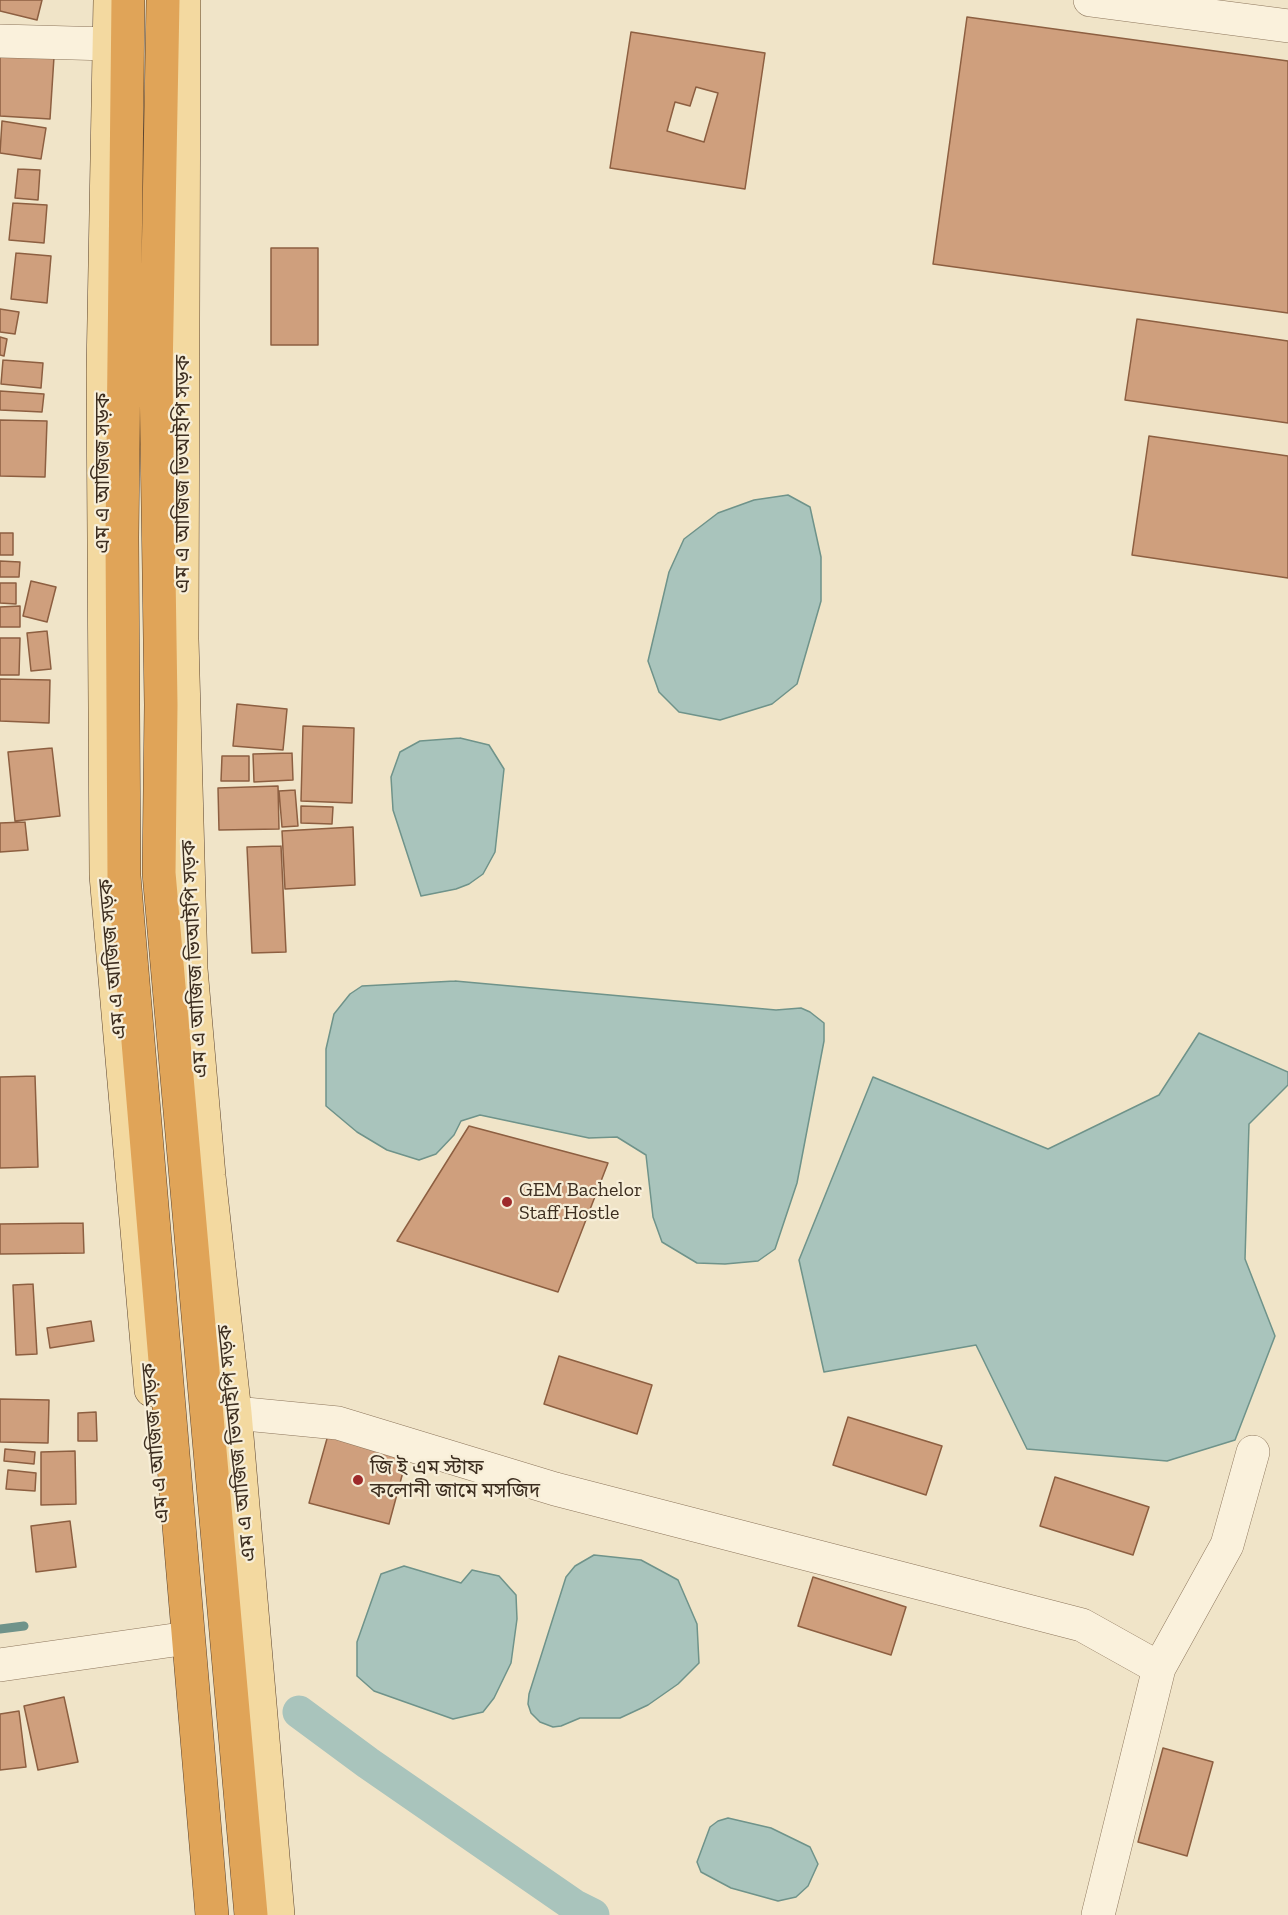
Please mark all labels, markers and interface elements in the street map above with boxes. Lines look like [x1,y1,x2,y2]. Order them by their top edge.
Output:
street label: এম এ আজিজ ভিআইপি সড়ক [171,355,195,593]
street label: এম এ আজিজ সড়ক [91,393,115,553]
street label: এম এ আজিজ ভিআইপি সড়ক [177,839,213,1079]
street label: এম এ আজিজ সড়ক [94,878,132,1040]
place label: GEM Bachelor Staff Hostle [519,1178,642,1225]
marker: GEM Bachelor Staff Hostle [500,1195,514,1209]
street label: এম এ আজিজ ভিআইপি সড়ক [213,1323,261,1563]
street label: এম এ আজিজ সড়ক [137,1362,175,1524]
place label: জি ই এম স্টাফ কলোনী জামে মসজিদ [370,1456,540,1503]
marker: জি ই এম স্টাফ কলোনী জামে মসজিদ [351,1473,365,1487]

